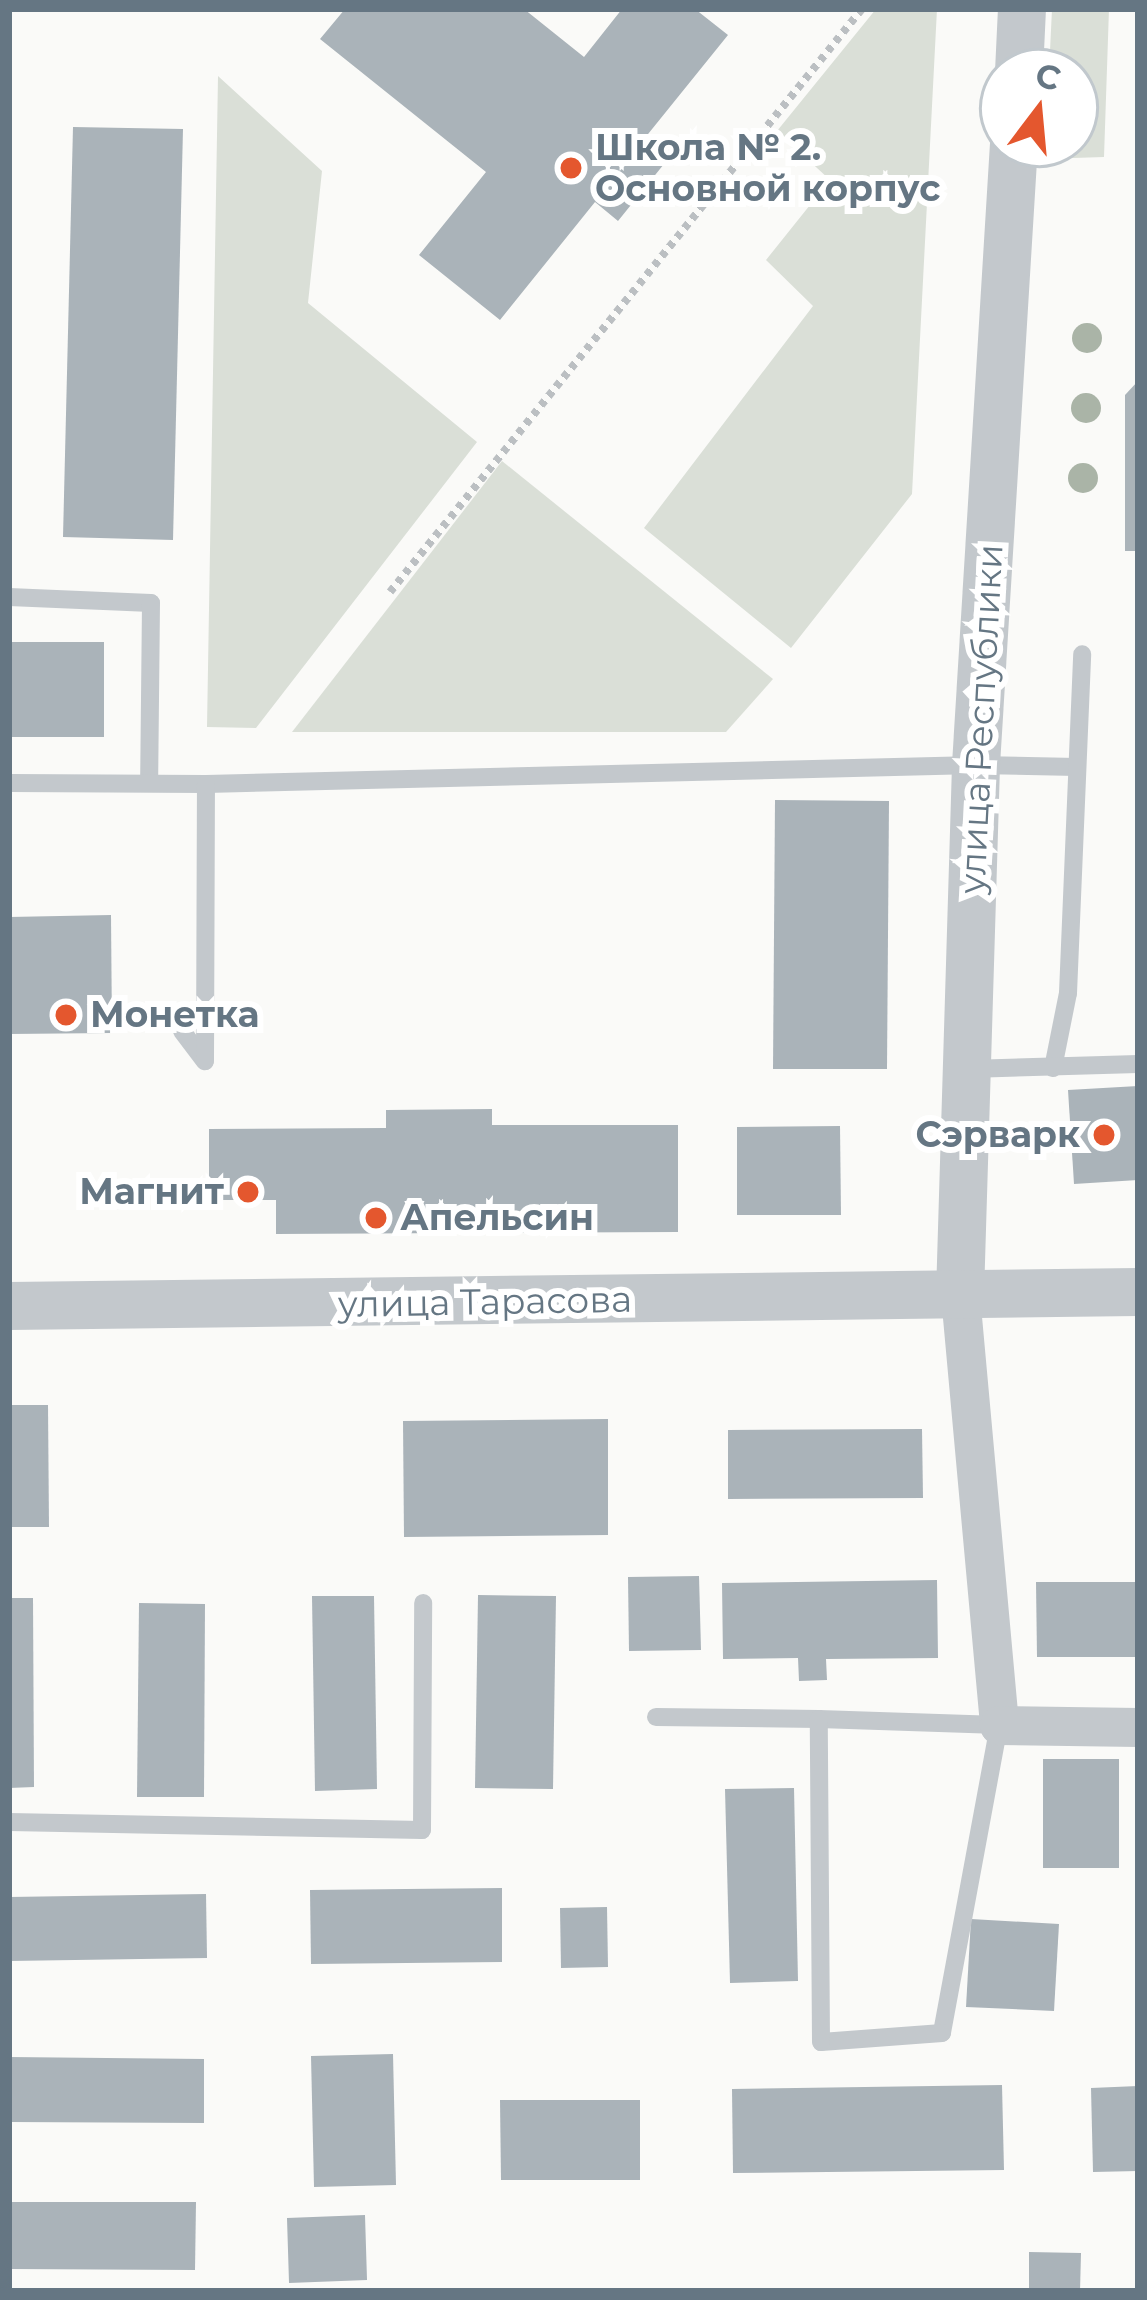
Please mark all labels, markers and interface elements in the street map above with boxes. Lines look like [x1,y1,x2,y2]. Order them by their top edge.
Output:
north arrow [979,48,1099,168]
text: С [1031,54,1065,99]
place label: Школа № 2. Основной корпус [595,125,940,210]
marker: Школа № 2. Основной корпус [558,155,584,181]
street label: улица Республики [950,543,1012,895]
place label: Монетка [90,993,259,1037]
marker: Монетка [53,1002,79,1028]
place label: Сэрварк [915,1113,1080,1157]
marker: Сэрварк [1091,1122,1117,1148]
place label: Магнит [79,1170,224,1214]
marker: Магнит [235,1179,261,1205]
place label: Апельсин [400,1196,594,1240]
marker: Апельсин [363,1205,389,1231]
street label: улица Тарасова [338,1278,632,1326]

